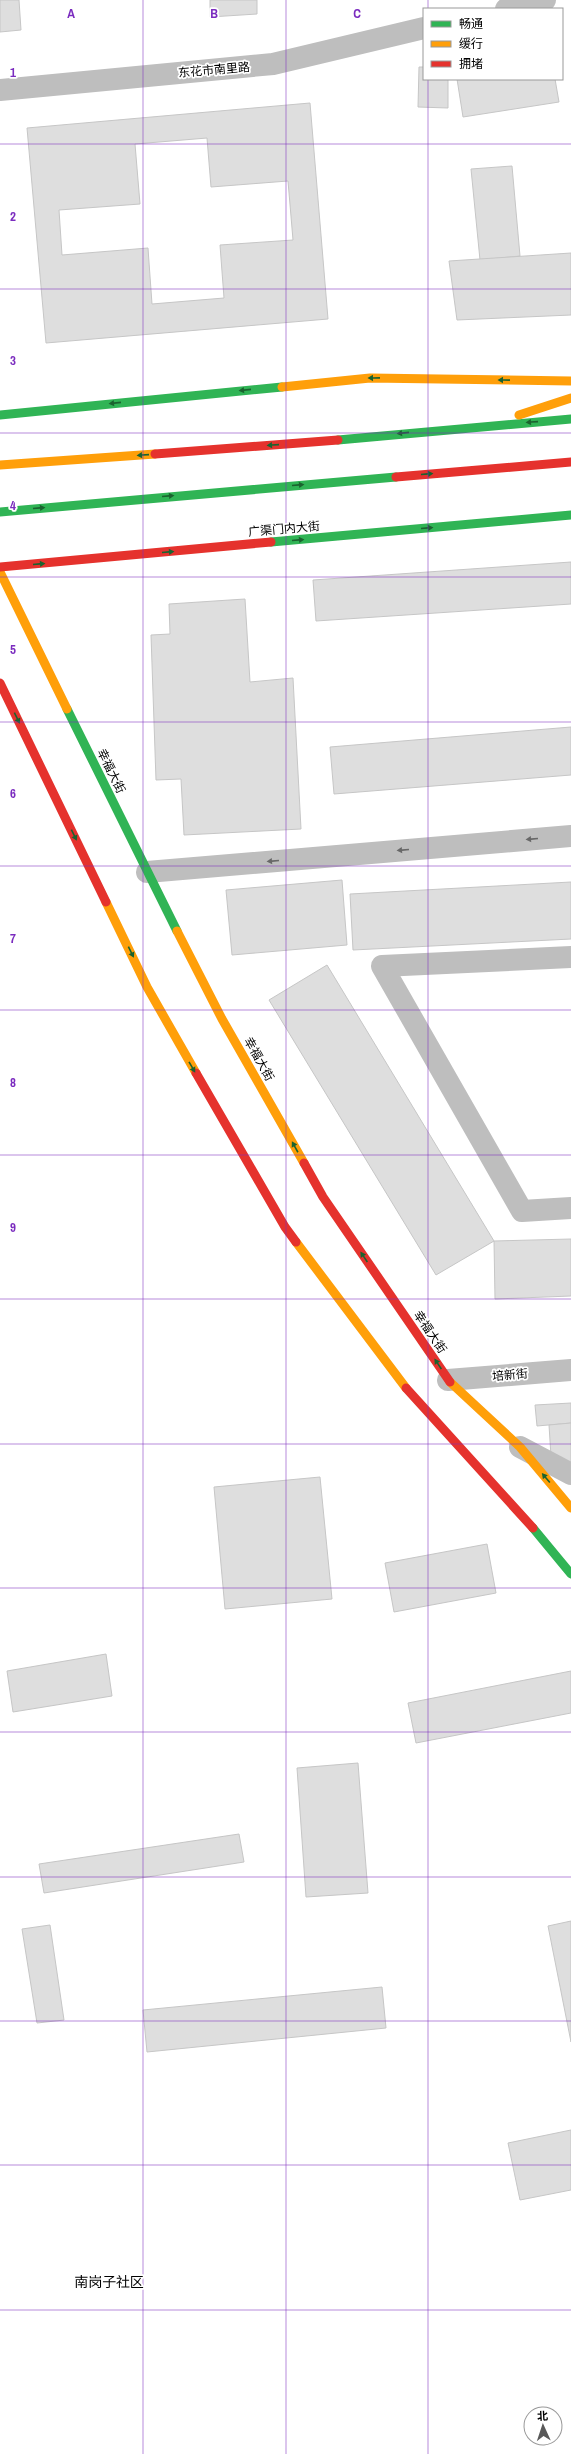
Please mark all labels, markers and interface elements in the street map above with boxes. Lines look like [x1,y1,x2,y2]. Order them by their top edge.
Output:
text: A [67,5,75,22]
text: B [210,5,218,22]
text: C [353,5,361,22]
legend [423,8,563,80]
text: 畅通 [459,16,483,32]
text: 缓行 [459,36,483,52]
text: 拥堵 [459,56,483,72]
street label: 东花市南里路 [177,59,251,81]
text: 1 [10,64,16,81]
text: 2 [10,208,16,225]
text: 3 [10,352,16,369]
one-way arrow [367,375,380,381]
one-way arrow [497,377,510,383]
one-way arrow [239,387,251,394]
one-way arrow [109,400,121,407]
one-way arrow [526,418,538,425]
one-way arrow [397,430,409,437]
one-way arrow [267,442,279,449]
one-way arrow [137,451,150,458]
one-way arrow [421,470,433,477]
one-way arrow [292,481,304,488]
one-way arrow [162,493,174,500]
text: 4 [10,497,16,514]
one-way arrow [33,505,45,511]
street label: 广渠门内大街 [247,518,321,540]
one-way arrow [421,525,433,531]
one-way arrow [292,537,304,543]
one-way arrow [162,549,174,555]
one-way arrow [33,561,45,567]
text: 5 [10,641,16,658]
one-way arrow [14,712,20,724]
street label: 幸福大街 [93,746,129,796]
text: 6 [10,785,16,802]
one-way arrow [71,829,77,841]
one-way arrow [526,836,538,843]
one-way arrow [397,847,409,853]
one-way arrow [267,858,279,864]
text: 7 [10,930,16,947]
one-way arrow [127,946,134,958]
street label: 幸福大街 [240,1034,278,1084]
one-way arrow [188,1061,195,1073]
text: 8 [10,1074,16,1091]
one-way arrow [291,1141,298,1153]
text: 9 [10,1219,16,1236]
one-way arrow [360,1252,368,1262]
street label: 幸福大街 [410,1308,450,1356]
one-way arrow [434,1359,442,1369]
street label: 培新街 [491,1365,529,1385]
one-way arrow [542,1473,551,1484]
district label: 南岗子社区 [74,2273,144,2291]
north arrow [523,2406,563,2446]
text: 北 [537,2409,548,2423]

